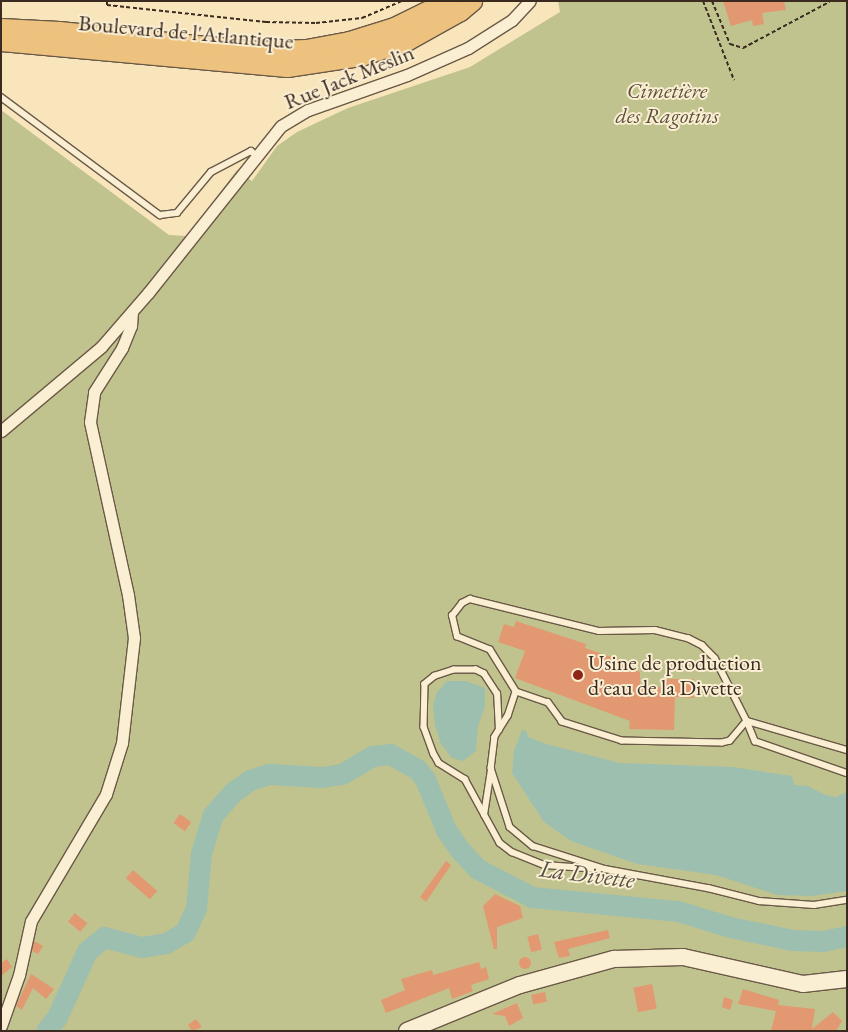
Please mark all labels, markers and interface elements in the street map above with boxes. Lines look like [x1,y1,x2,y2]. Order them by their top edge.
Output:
street label: Boulevard de l'Atlantique [77,9,295,55]
street label: Rue Jack Meslin [280,39,418,115]
park label: Cimetière des Ragotins [616,77,718,128]
place label: Usine de production d'eau de la Divette [588,649,762,700]
marker: Usine de production d'eau de la Divette [572,669,584,681]
water label: La Divette [538,854,636,894]

